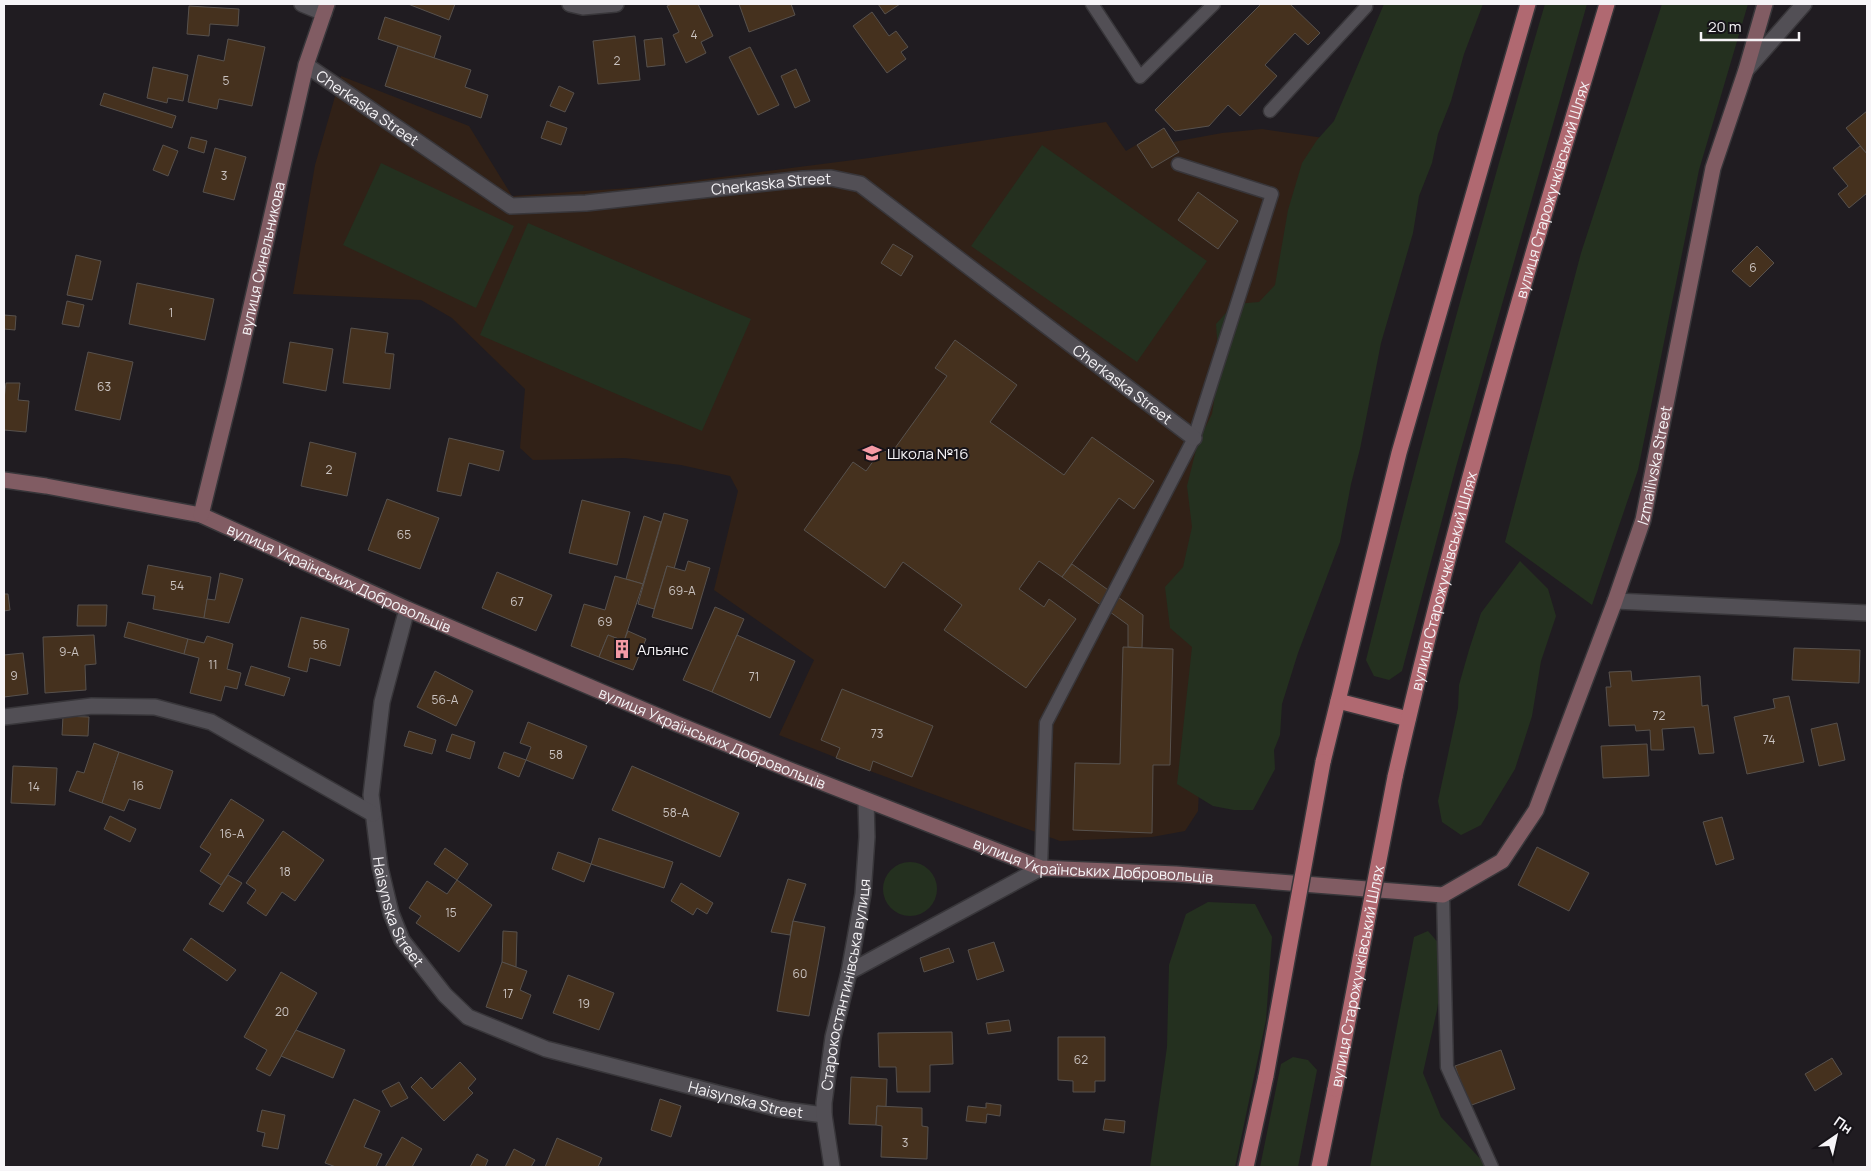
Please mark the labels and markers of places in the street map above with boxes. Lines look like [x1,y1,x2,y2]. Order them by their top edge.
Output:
school or university icon: Школа №16 [861,442,883,464]
place label: Школа №16 [887,443,968,464]
building icon: Альянс [611,638,633,660]
place label: Альянс [637,639,689,660]

